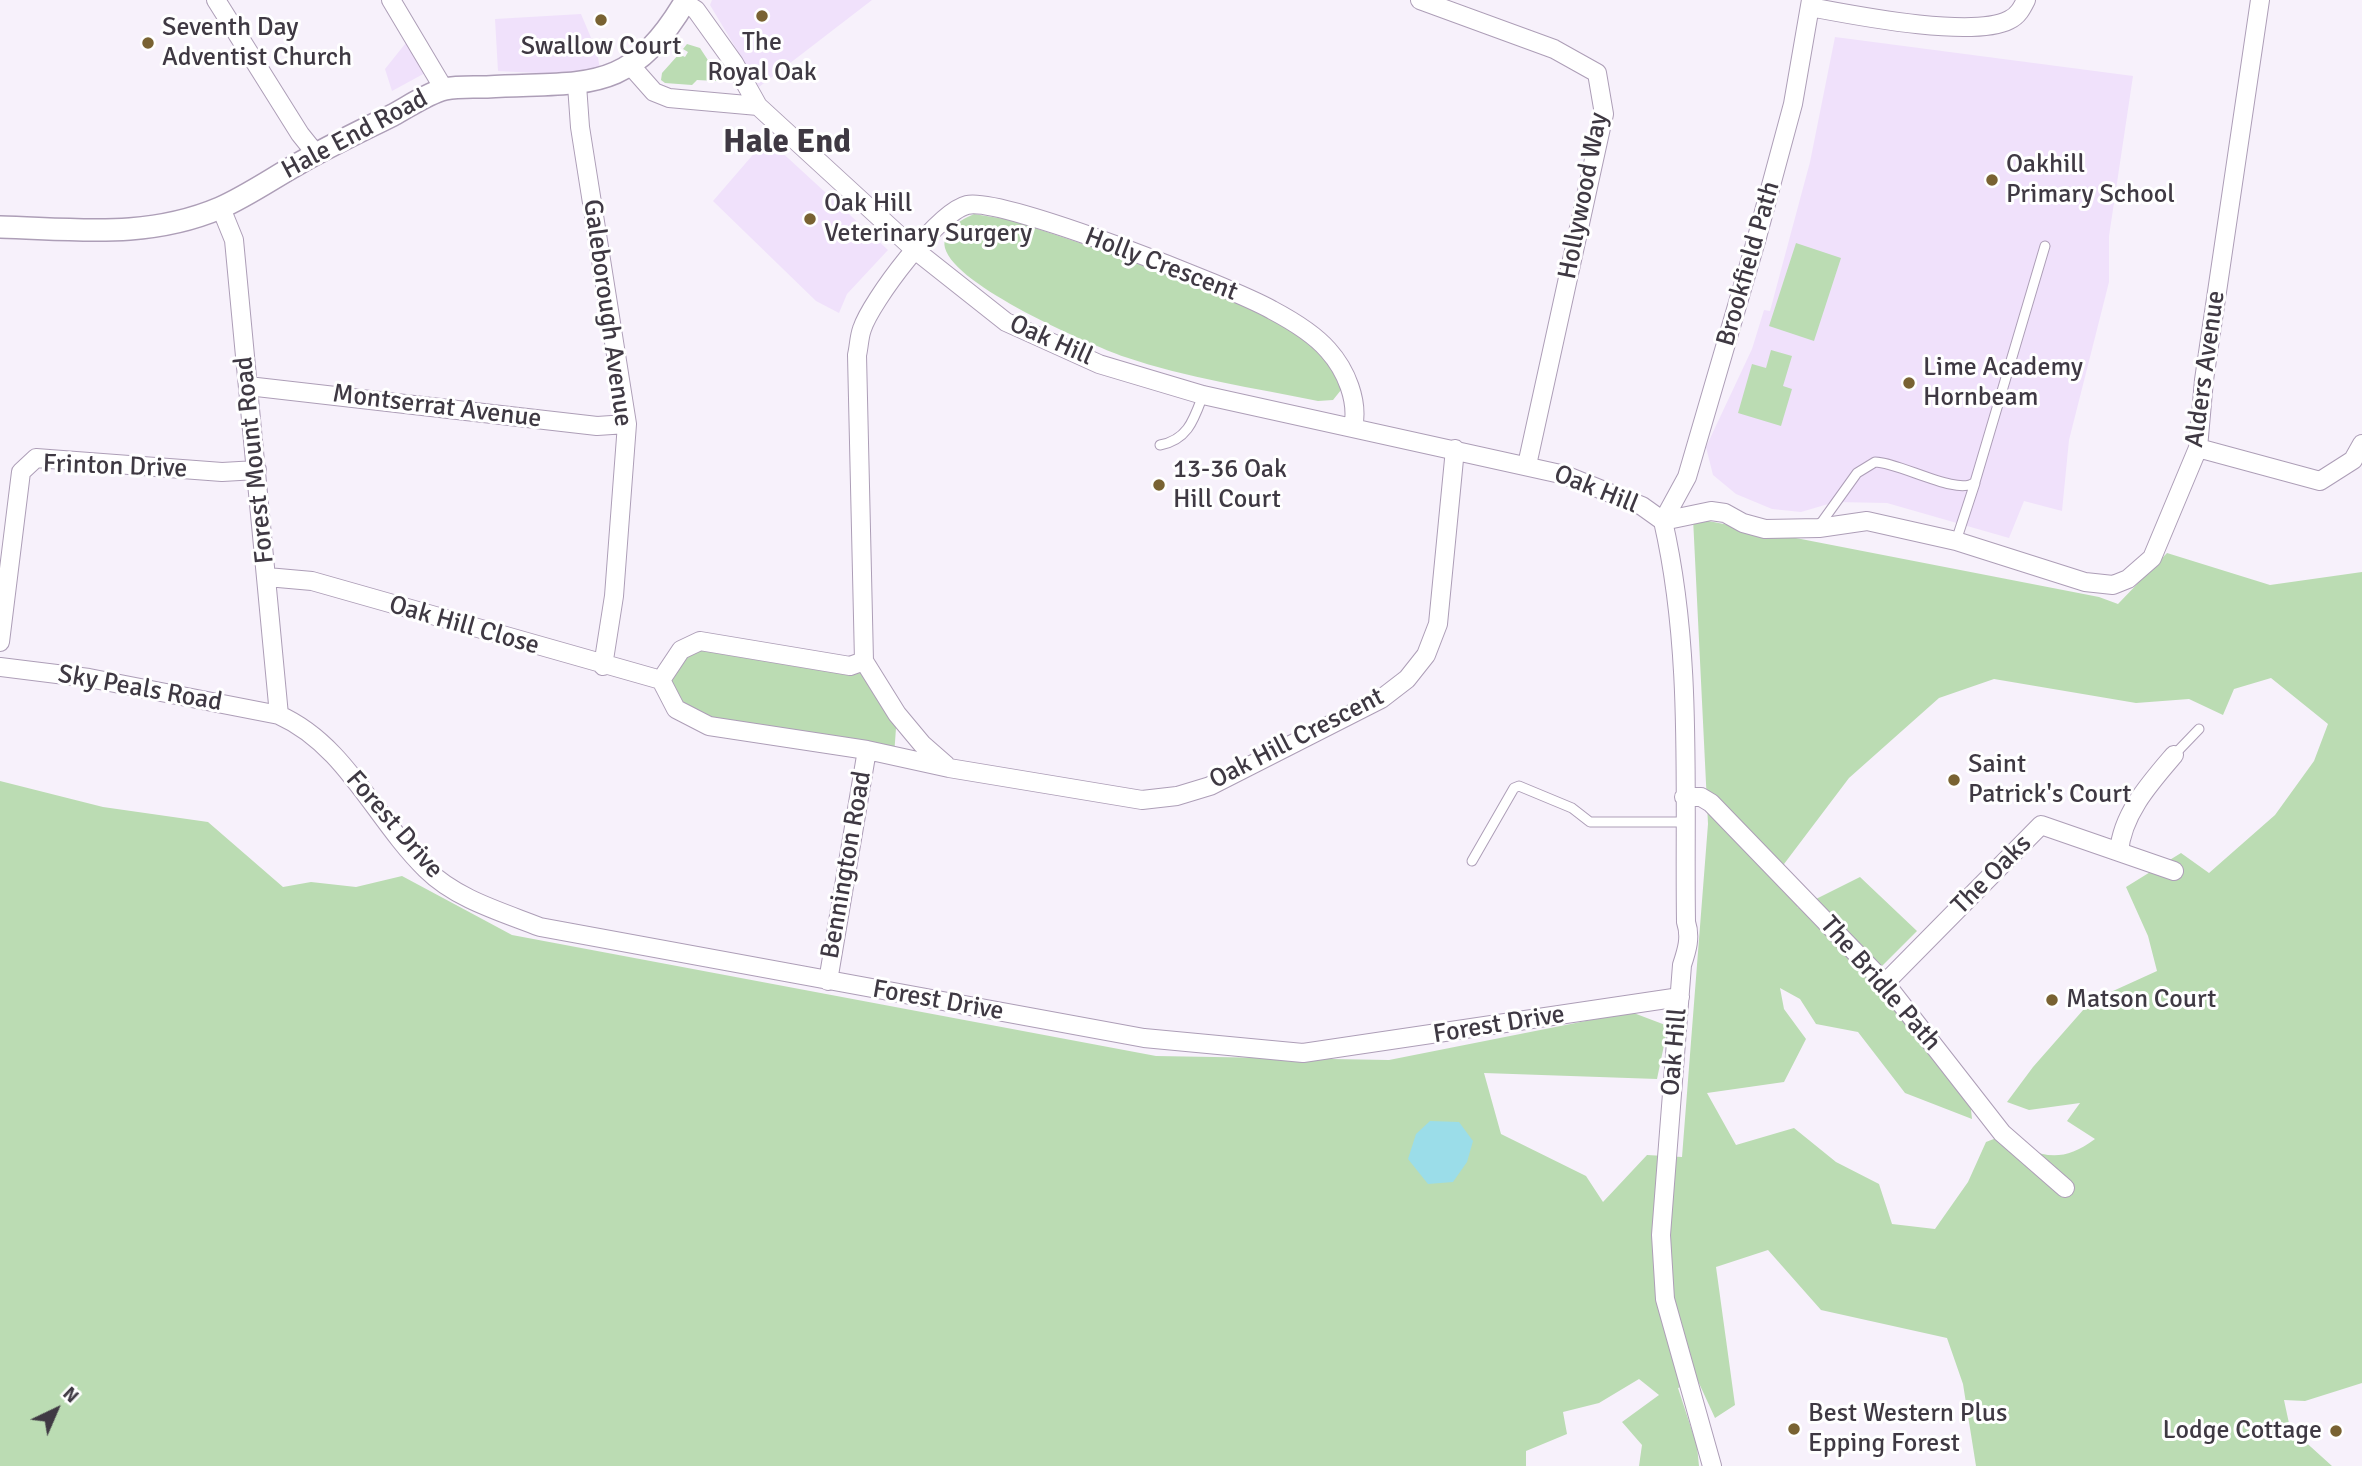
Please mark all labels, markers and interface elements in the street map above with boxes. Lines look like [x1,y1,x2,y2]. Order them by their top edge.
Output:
marker: The Royal Oak [754,8,770,24]
place label: Seventh Day Adventist Church [162,12,352,74]
marker: Swallow Court [593,12,609,28]
place label: The Royal Oak [707,27,817,88]
place label: Swallow Court [521,31,681,63]
marker: Seventh Day Adventist Church [140,35,156,51]
street label: Hale End Road [277,83,433,187]
street label: Hollywood Way [1553,110,1615,282]
district label: Hale End [723,123,851,163]
place label: Oakhill Primary School [2006,149,2175,210]
marker: Oakhill Primary School [1984,172,2000,188]
street label: Brookfield Path [1711,178,1787,350]
place label: Oak Hill Veterinary Surgery [824,188,1032,249]
street label: Galeborough Avenue [576,197,638,429]
marker: Oak Hill Veterinary Surgery [802,211,818,227]
street label: Holly Crescent [1080,222,1242,308]
street label: Alders Avenue [2180,289,2232,449]
street label: Oak Hill [1004,309,1098,373]
place label: Lime Academy Hornbeam [1923,352,2083,414]
street label: Forest Mount Road [229,355,281,565]
marker: Lime Academy Hornbeam [1901,375,1917,391]
street label: Montserrat Avenue [331,379,543,435]
street label: Frinton Drive [42,449,188,485]
place label: 13-36 Oak Hill Court [1173,454,1287,516]
street label: Oak Hill [1549,459,1643,521]
marker: 13-36 Oak Hill Court [1151,477,1167,493]
street label: Oak Hill Close [385,590,543,662]
street label: Sky Peals Road [56,659,224,719]
street label: Oak Hill Crescent [1205,682,1389,796]
place label: Saint Patrick's Court [1968,749,2131,810]
street label: Forest Drive [339,765,449,885]
street label: Bennington Road [815,769,879,961]
marker: Saint Patrick's Court [1946,772,1962,788]
street label: The Oaks [1946,829,2038,921]
street label: The Bridle Path [1813,910,1947,1058]
street label: Forest Drive [870,974,1006,1028]
place label: Matson Court [2066,984,2216,1016]
marker: Matson Court [2044,992,2060,1008]
street label: Forest Drive [1431,999,1567,1051]
street label: Oak Hill [1656,1007,1694,1097]
north arrow [21,1375,91,1445]
text: N [57,1382,84,1408]
place label: Best Western Plus Epping Forest [1808,1398,2007,1460]
place label: Lodge Cottage [2163,1415,2322,1447]
marker: Best Western Plus Epping Forest [1786,1421,1802,1437]
marker: Lodge Cottage [2328,1423,2344,1439]

